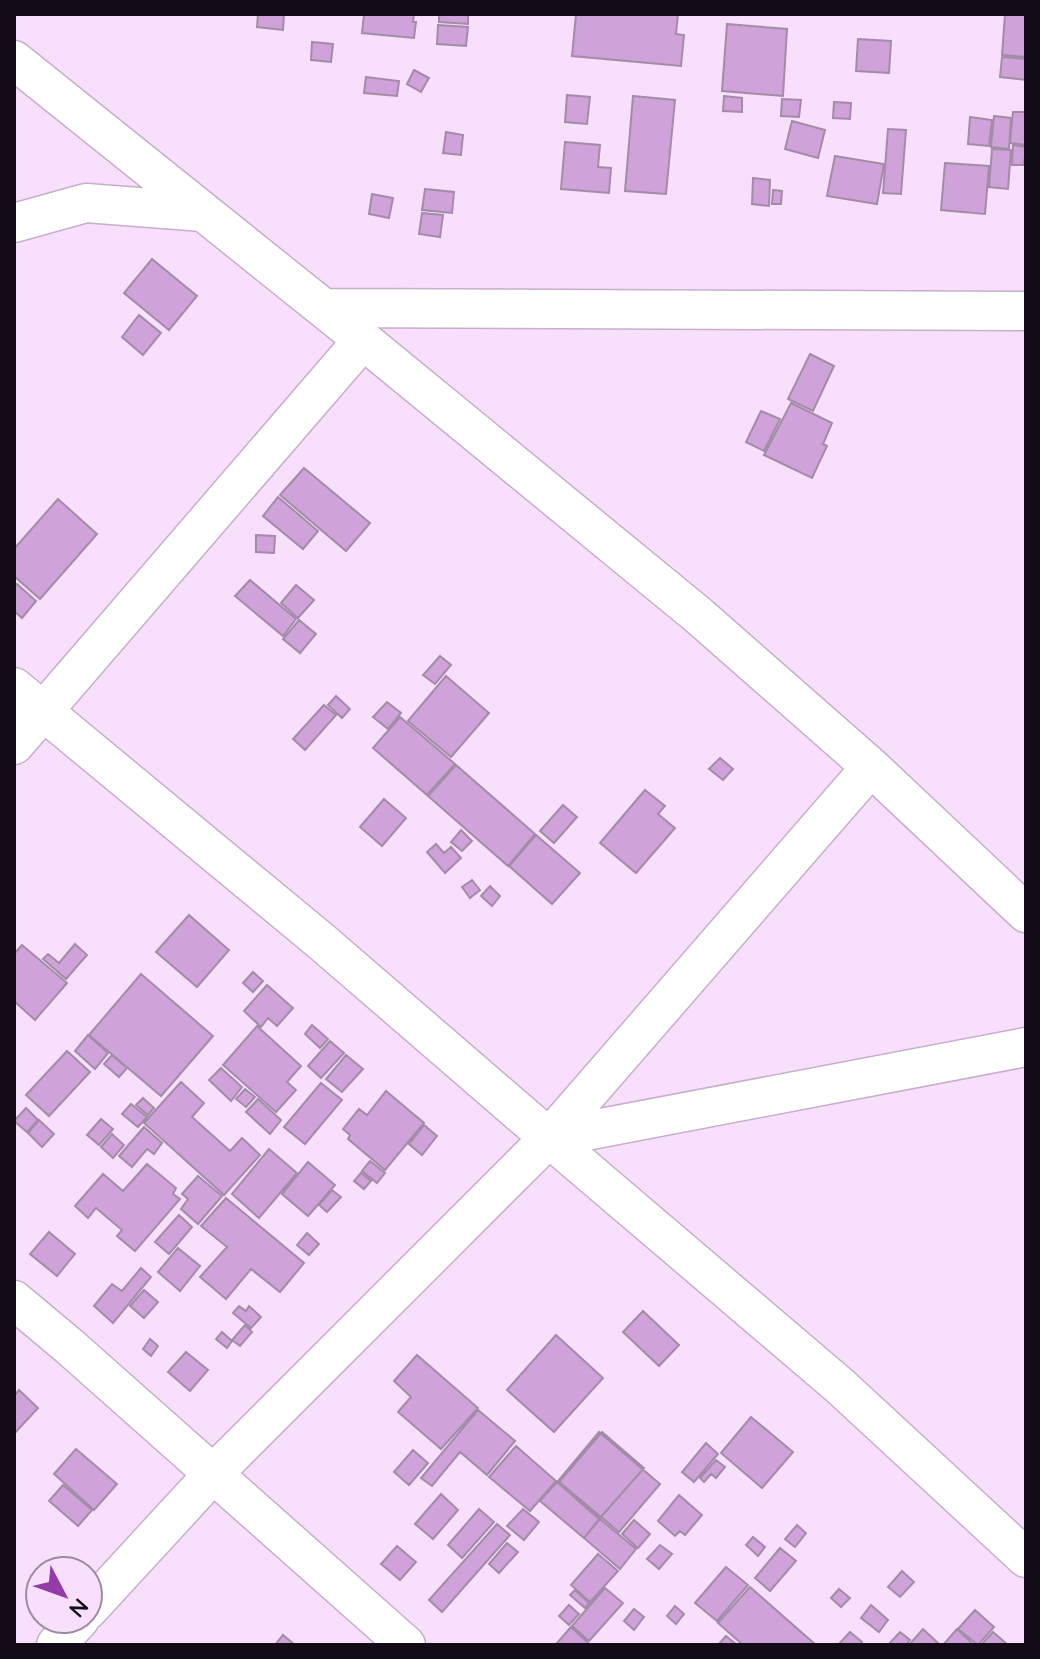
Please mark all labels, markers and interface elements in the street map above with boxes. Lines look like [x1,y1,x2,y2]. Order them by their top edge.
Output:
north arrow [24,1555,104,1635]
text: N [63,1593,95,1623]

